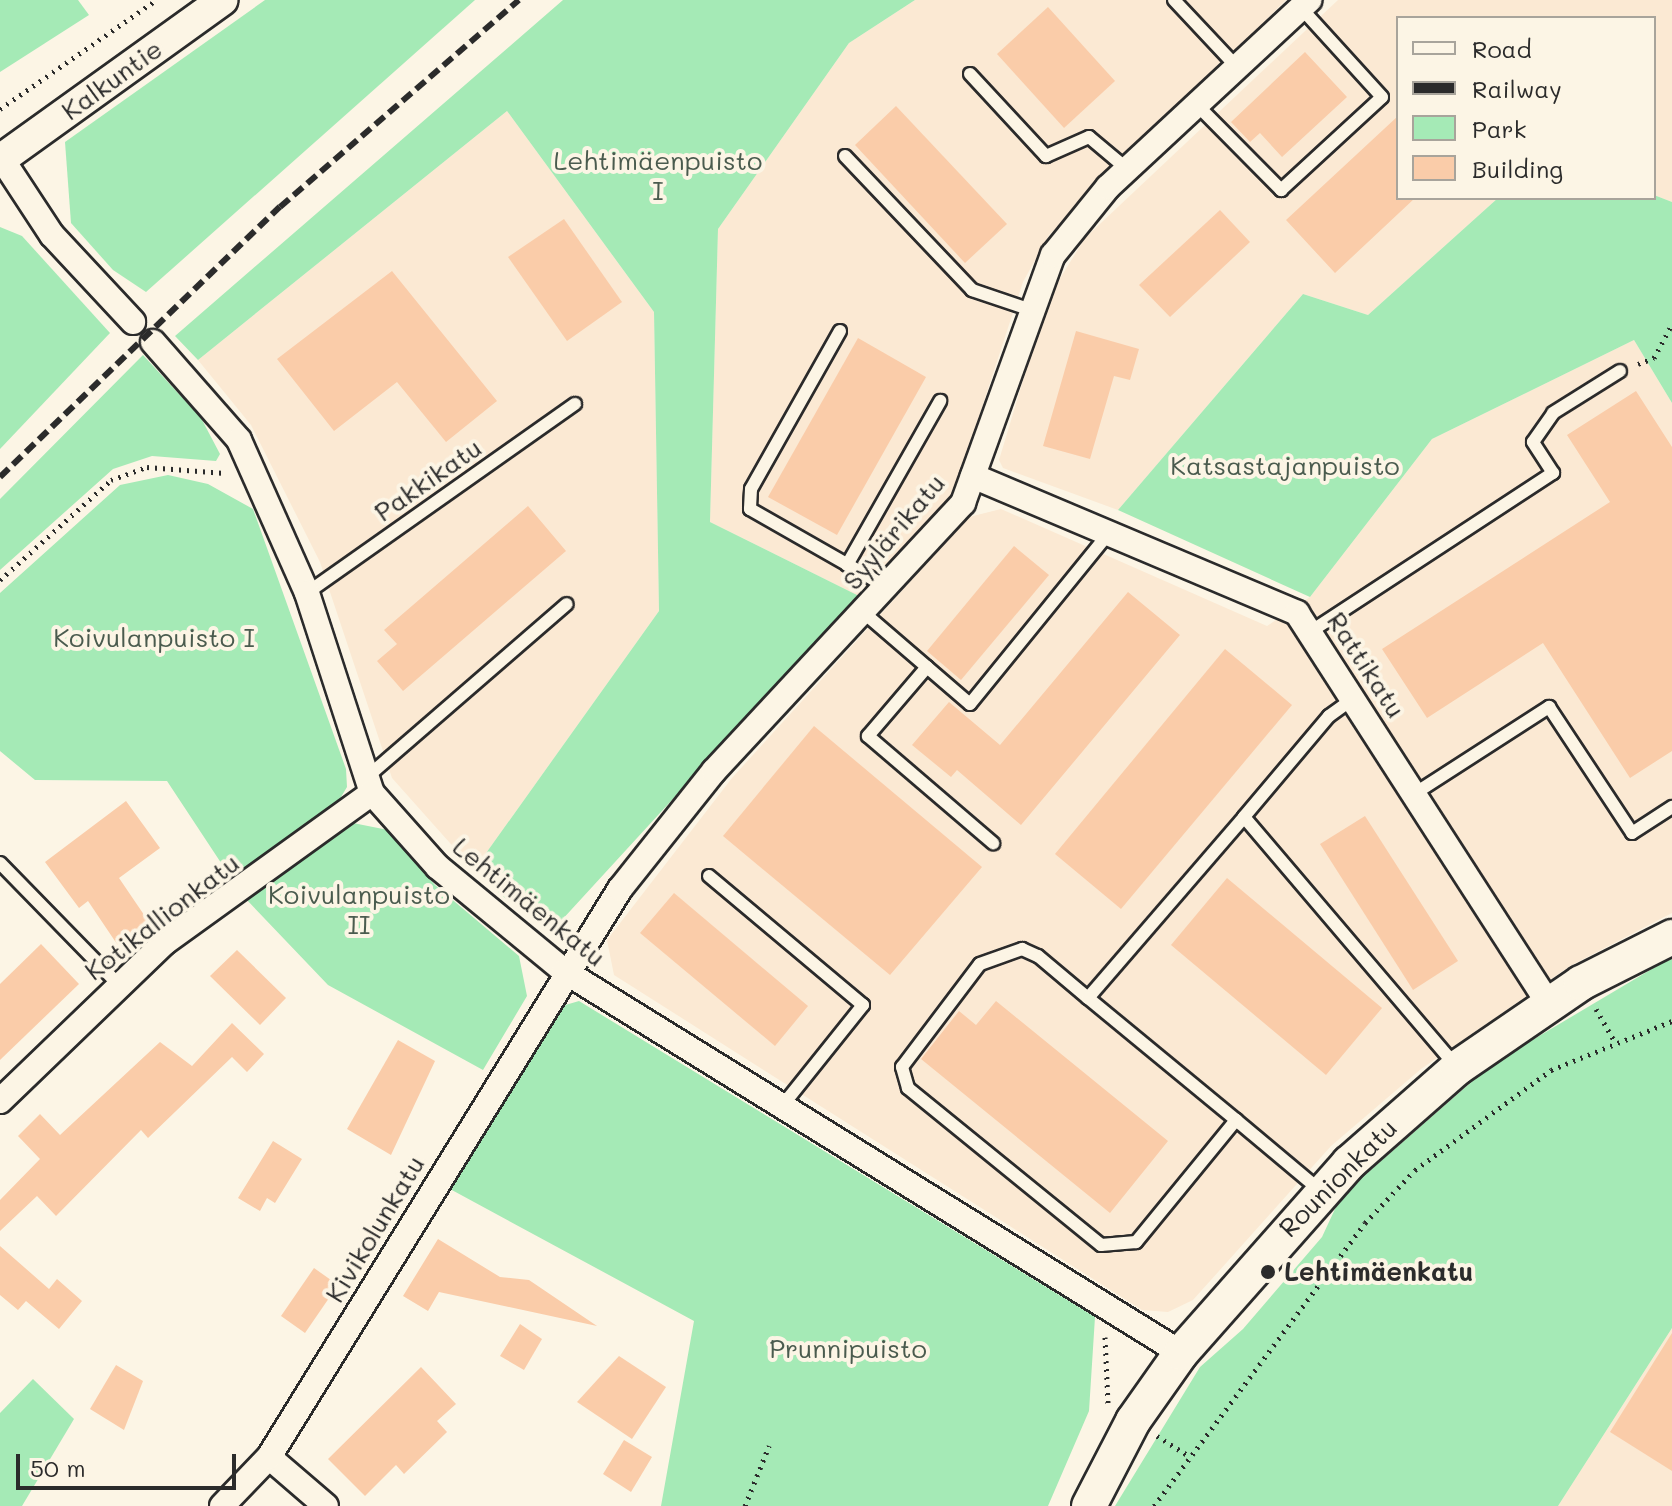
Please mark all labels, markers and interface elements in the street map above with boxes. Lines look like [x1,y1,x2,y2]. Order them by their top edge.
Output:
legend [1396,16,1656,200]
street label: Kalkuntie [56,33,168,127]
text: Road [1472,33,1532,64]
text: Railway [1472,73,1562,104]
text: Park [1472,113,1526,144]
park label: Lehtimäenpuisto I [554,145,762,206]
text: Building [1472,153,1563,184]
street label: Pakkikatu [369,432,487,528]
park label: Katsastajanpuisto [1170,450,1400,482]
street label: Syylärikatu [837,468,951,596]
street label: Rattikatu [1320,606,1412,724]
park label: Koivulanpuisto I [53,622,255,654]
street label: Lehtimäenkatu [447,831,611,973]
street label: Kotikallionkatu [79,847,245,987]
park label: Koivulanpuisto II [268,879,450,940]
street label: Rounionkatu [1272,1112,1404,1244]
street label: Kivikolunkatu [319,1150,431,1308]
place label: Lehtimäenkatu [1284,1256,1473,1288]
marker: Lehtimäenkatu [1259,1263,1277,1281]
park label: Prunnipuisto [769,1333,927,1365]
scale bar [20,1438,240,1488]
text: 50 m [30,1452,86,1483]

